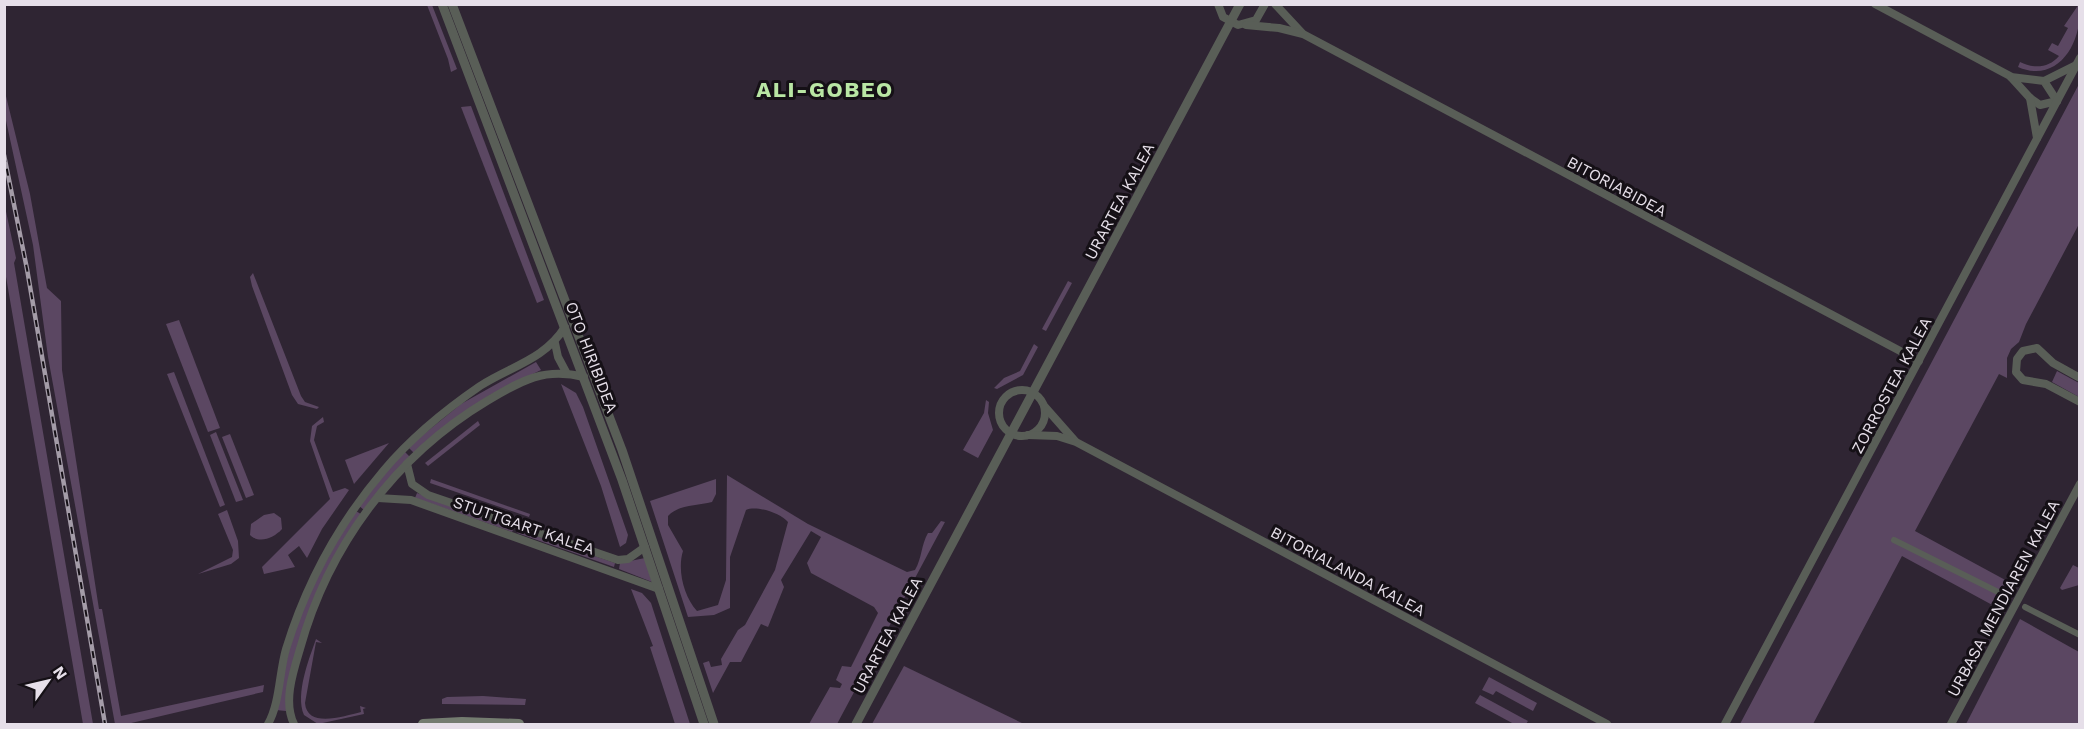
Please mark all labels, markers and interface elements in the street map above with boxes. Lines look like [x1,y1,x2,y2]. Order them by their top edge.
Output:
district label: ALI-GOBEO [756,77,894,102]
street label: URARTEA KALEA [1081,139,1158,263]
street label: BITORIABIDEA [1564,152,1670,221]
street label: OTO HIRIBIDEA [562,299,622,416]
street label: ZORROSTEA KALEA [1848,314,1936,457]
street label: STUTTGART KALEA [451,492,597,559]
street label: URBASA MENDIAREN KALEA [1943,496,2064,700]
street label: BITORIALANDA KALEA [1267,523,1429,620]
street label: URARTEA KALEA [849,573,926,697]
north arrow [18,651,78,711]
text: N [49,663,71,683]

